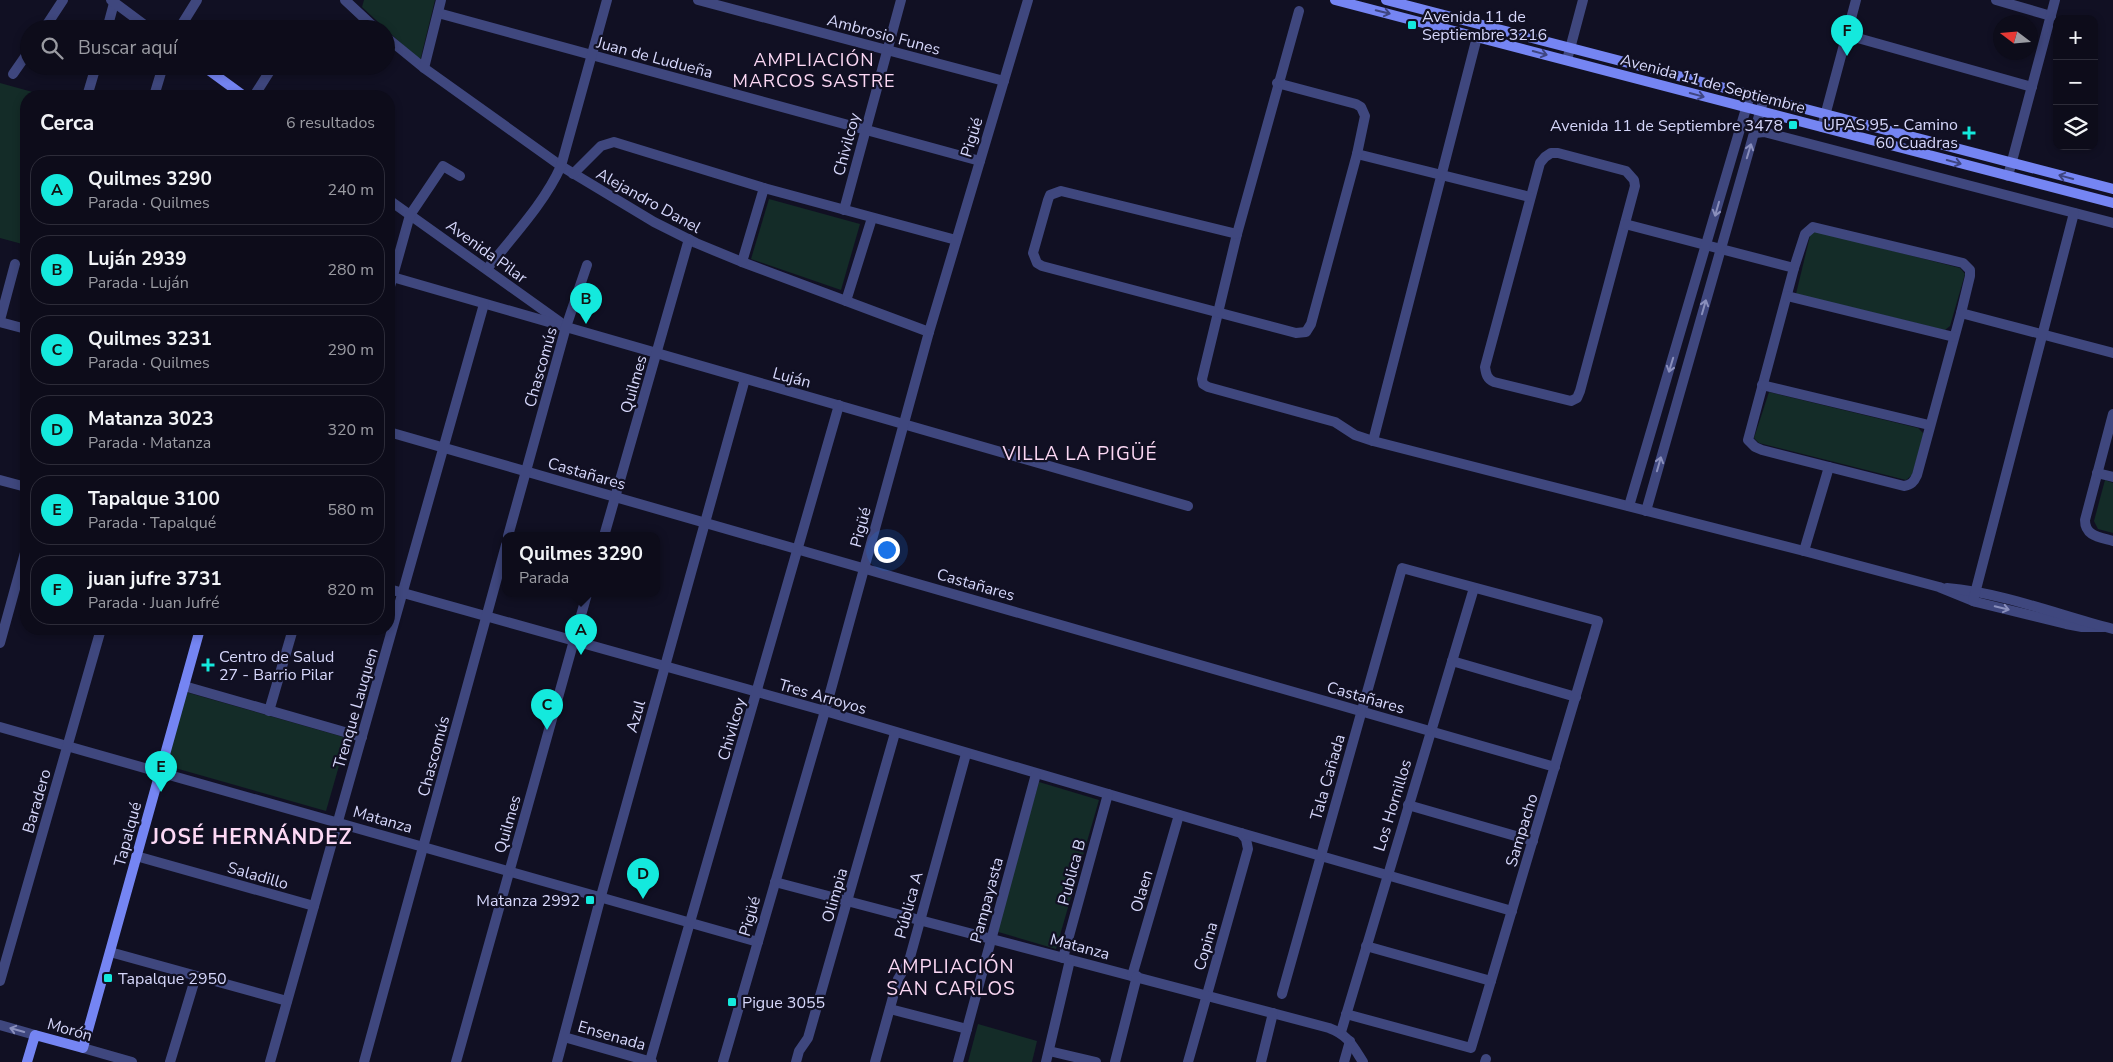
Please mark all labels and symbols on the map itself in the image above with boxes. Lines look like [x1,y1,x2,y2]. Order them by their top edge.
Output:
place label: Avenida 11 de Septiembre 3216 [1422,6,1547,46]
one-way arrow [1374,8,1390,17]
street label: Ambrosio Funes [825,9,943,61]
pin: F [1831,15,1863,56]
north arrow [1993,15,2038,60]
marker: Avenida 11 de Septiembre 3216 [1406,19,1418,31]
street label: Juan de Ludueña [593,32,715,84]
district label: AMPLIACIÓN MARCOS SASTRE [733,48,895,93]
one-way arrow [1531,49,1547,59]
street label: Avenida 11 de Septiembre [1618,49,1808,119]
one-way arrow [1688,90,1704,100]
street label: Chivilcoy [828,110,866,178]
place label: UPAS 95 - Camino 60 Cuadras [1823,114,1958,154]
street label: Pigüé [955,115,988,160]
place label: Avenida 11 de Septiembre 3478 [1550,115,1783,137]
marker: Avenida 11 de Septiembre 3478 [1787,119,1799,131]
marker: UPAS 95 - Camino 60 Cuadras [1962,126,1976,140]
one-way arrow [1745,144,1755,160]
one-way arrow [1946,158,1962,167]
street label: Alejandro Danel [592,163,705,239]
one-way arrow [2058,172,2074,181]
one-way arrow [1712,201,1722,217]
street label: Avenida Pilar [441,215,532,289]
pin: B [570,283,602,324]
one-way arrow [1699,300,1709,316]
street label: Chascomús [519,325,563,410]
street label: Quilmes [615,353,653,416]
one-way arrow [1666,356,1676,372]
street label: Luján [770,362,813,394]
district label: VILLA LA PIGÜÉ [1001,441,1158,467]
street label: Castañares [545,452,628,496]
one-way arrow [1655,456,1665,472]
street label: Pigüé [845,505,877,550]
your location [874,537,900,563]
street label: Castañares [934,563,1017,607]
one-way arrow [1993,604,2009,613]
pin: A [565,614,597,655]
street label: Trenque Lauquen [328,645,384,771]
place label: Centro de Salud 27 - Barrio Pilar [219,646,334,686]
marker: Centro de Salud 27 - Barrio Pilar [201,658,215,672]
street label: Tres Arroyos [776,674,869,720]
street label: Castañares [1324,676,1407,720]
pin: C [531,689,563,730]
street label: Chivilcoy [713,695,752,763]
street label: Azul [621,697,651,735]
street label: Chascomús [413,714,455,799]
street label: Tala Cañada [1305,732,1351,823]
pin: E [145,751,177,792]
street label: Los Hornillos [1369,757,1417,854]
street label: Baradero [17,767,57,836]
street label: Sampacho [1500,791,1544,869]
street label: Quilmes [489,793,527,856]
street label: Tapalqué [109,799,147,869]
street label: Matanza [350,801,415,839]
district label: JOSÉ HERNÁNDEZ [151,823,352,851]
street label: Publica B [1053,837,1091,908]
street label: Pampayasta [965,855,1009,946]
street label: Saladillo [224,857,291,895]
pin: D [627,858,659,899]
street label: Olimpia [817,865,853,925]
street label: Olaen [1125,868,1158,915]
street label: Pública A [889,869,929,941]
place label: Matanza 2992 [476,890,580,912]
marker: Matanza 2992 [584,894,596,906]
street label: Pigüé [734,894,766,939]
street label: Copina [1189,919,1223,973]
street label: Matanza [1047,928,1112,966]
district label: AMPLIACIÓN SAN CARLOS [886,954,1016,1002]
place label: Tapalque 2950 [118,968,227,990]
marker: Tapalque 2950 [102,972,114,984]
place label: Pigue 3055 [742,992,825,1014]
marker: Pigue 3055 [726,996,738,1008]
street label: Morón [44,1013,95,1047]
street label: Ensenada [575,1016,648,1056]
one-way arrow [10,1024,26,1034]

